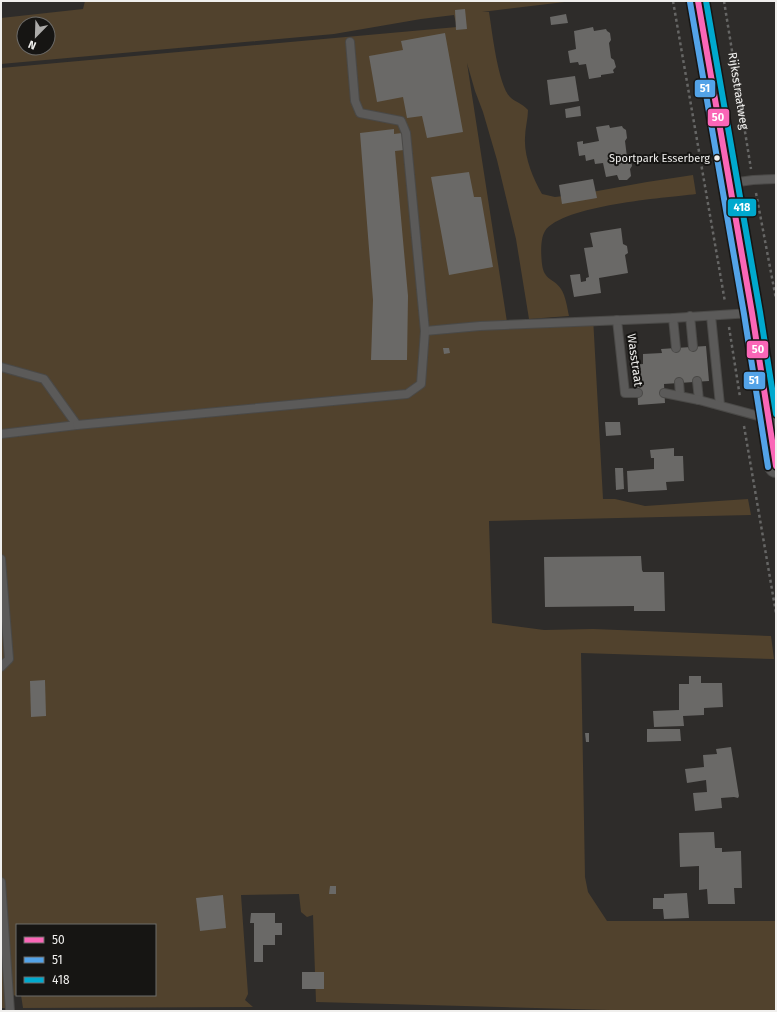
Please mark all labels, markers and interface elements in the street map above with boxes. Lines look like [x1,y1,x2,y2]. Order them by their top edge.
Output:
north arrow [16,16,56,56]
text: N [26,37,38,52]
street label: Rijksstraatweg [725,51,752,131]
line badge: 51 [694,79,716,98]
text: 51 [700,82,710,95]
line badge: 50 [707,108,730,127]
text: 50 [712,111,725,124]
place label: Sportpark Esserberg [609,152,710,165]
marker: Sportpark Esserberg [712,153,722,163]
line badge: 418 [727,198,757,217]
text: 418 [734,201,751,214]
street label: Wasstraat [624,333,646,388]
line badge: 50 [746,340,769,359]
text: 50 [752,343,765,356]
line badge: 51 [743,371,766,390]
text: 51 [749,374,759,387]
legend [16,924,156,996]
text: 50 [52,933,65,947]
text: 51 [52,953,63,967]
text: 418 [52,973,70,987]

